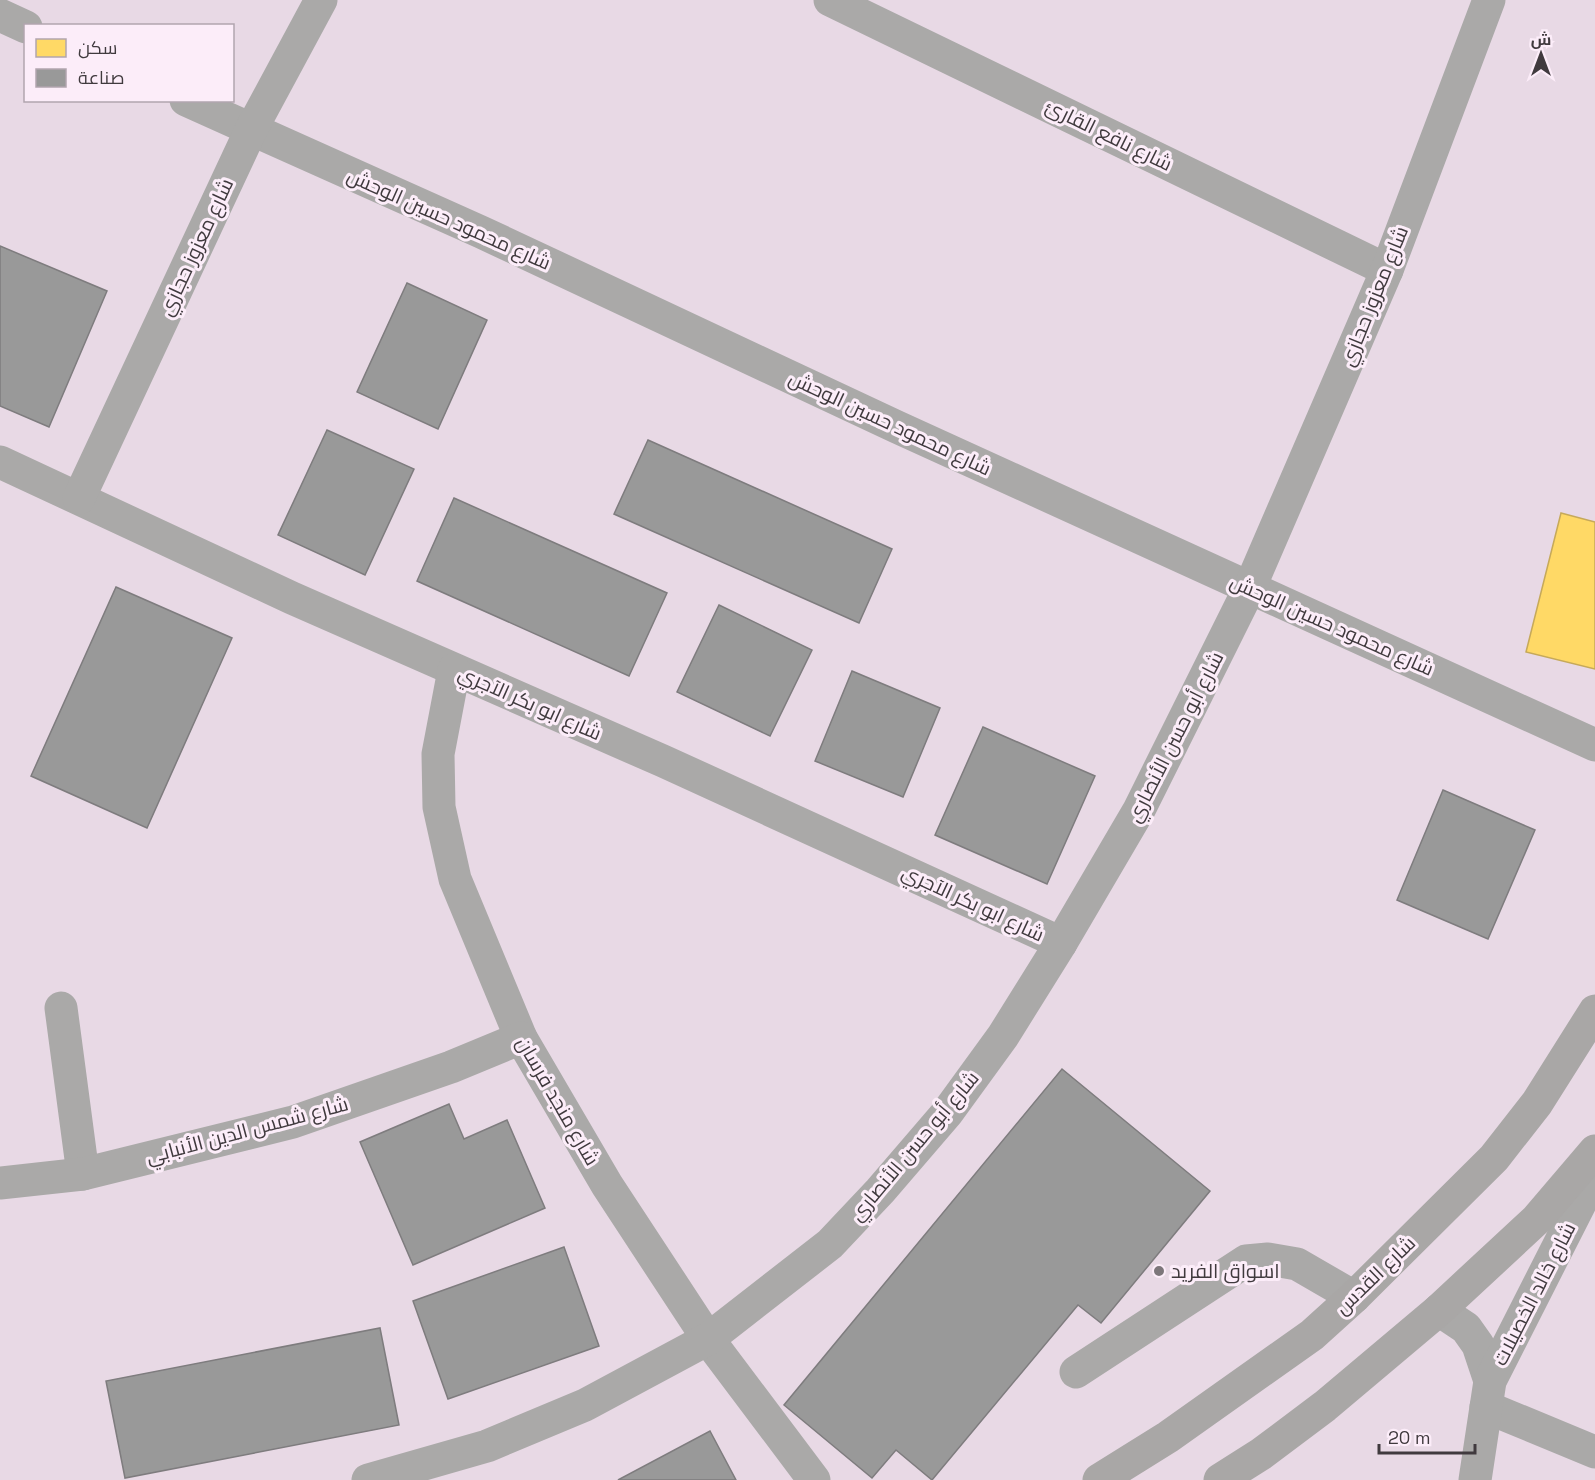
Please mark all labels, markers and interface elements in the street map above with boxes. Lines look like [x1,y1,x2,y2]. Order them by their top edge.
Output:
legend [24,24,234,102]
north arrow [1511,24,1571,84]
text: ش [1531,29,1551,50]
text: سكن [78,36,117,59]
text: صناعة [78,66,124,89]
street label: شارع نافع القارئ [1041,93,1177,178]
street label: شارع محمود حسين الوحش [343,162,555,277]
street label: شارع معزوز حجازي [153,174,242,321]
street label: شارع معزوز حجازي [1334,222,1417,371]
street label: شارع محمود حسين الوحش [784,365,995,482]
street label: شارع محمود حسين الوحش [1226,568,1438,683]
street label: شارع أبو حسن الأنصاري [1121,647,1232,828]
street label: شارع ابو بكر الآجري [453,660,606,749]
street label: شارع ابو بكر الآجري [896,859,1048,950]
street label: شارع منجد فرسان [510,1032,605,1171]
street label: شارع أبو حسن الأنصاري [844,1066,987,1228]
street label: شارع شمس الدين الأنبابي [143,1090,352,1172]
street label: شارع خالد الخصيلات [1487,1218,1582,1370]
street label: شارع القدس [1329,1230,1422,1321]
place label: اسواق الفريد [1171,1258,1280,1284]
marker: اسواق الفريد [1152,1264,1166,1278]
scale bar [1379,1417,1475,1455]
text: 20 m [1388,1426,1431,1449]

